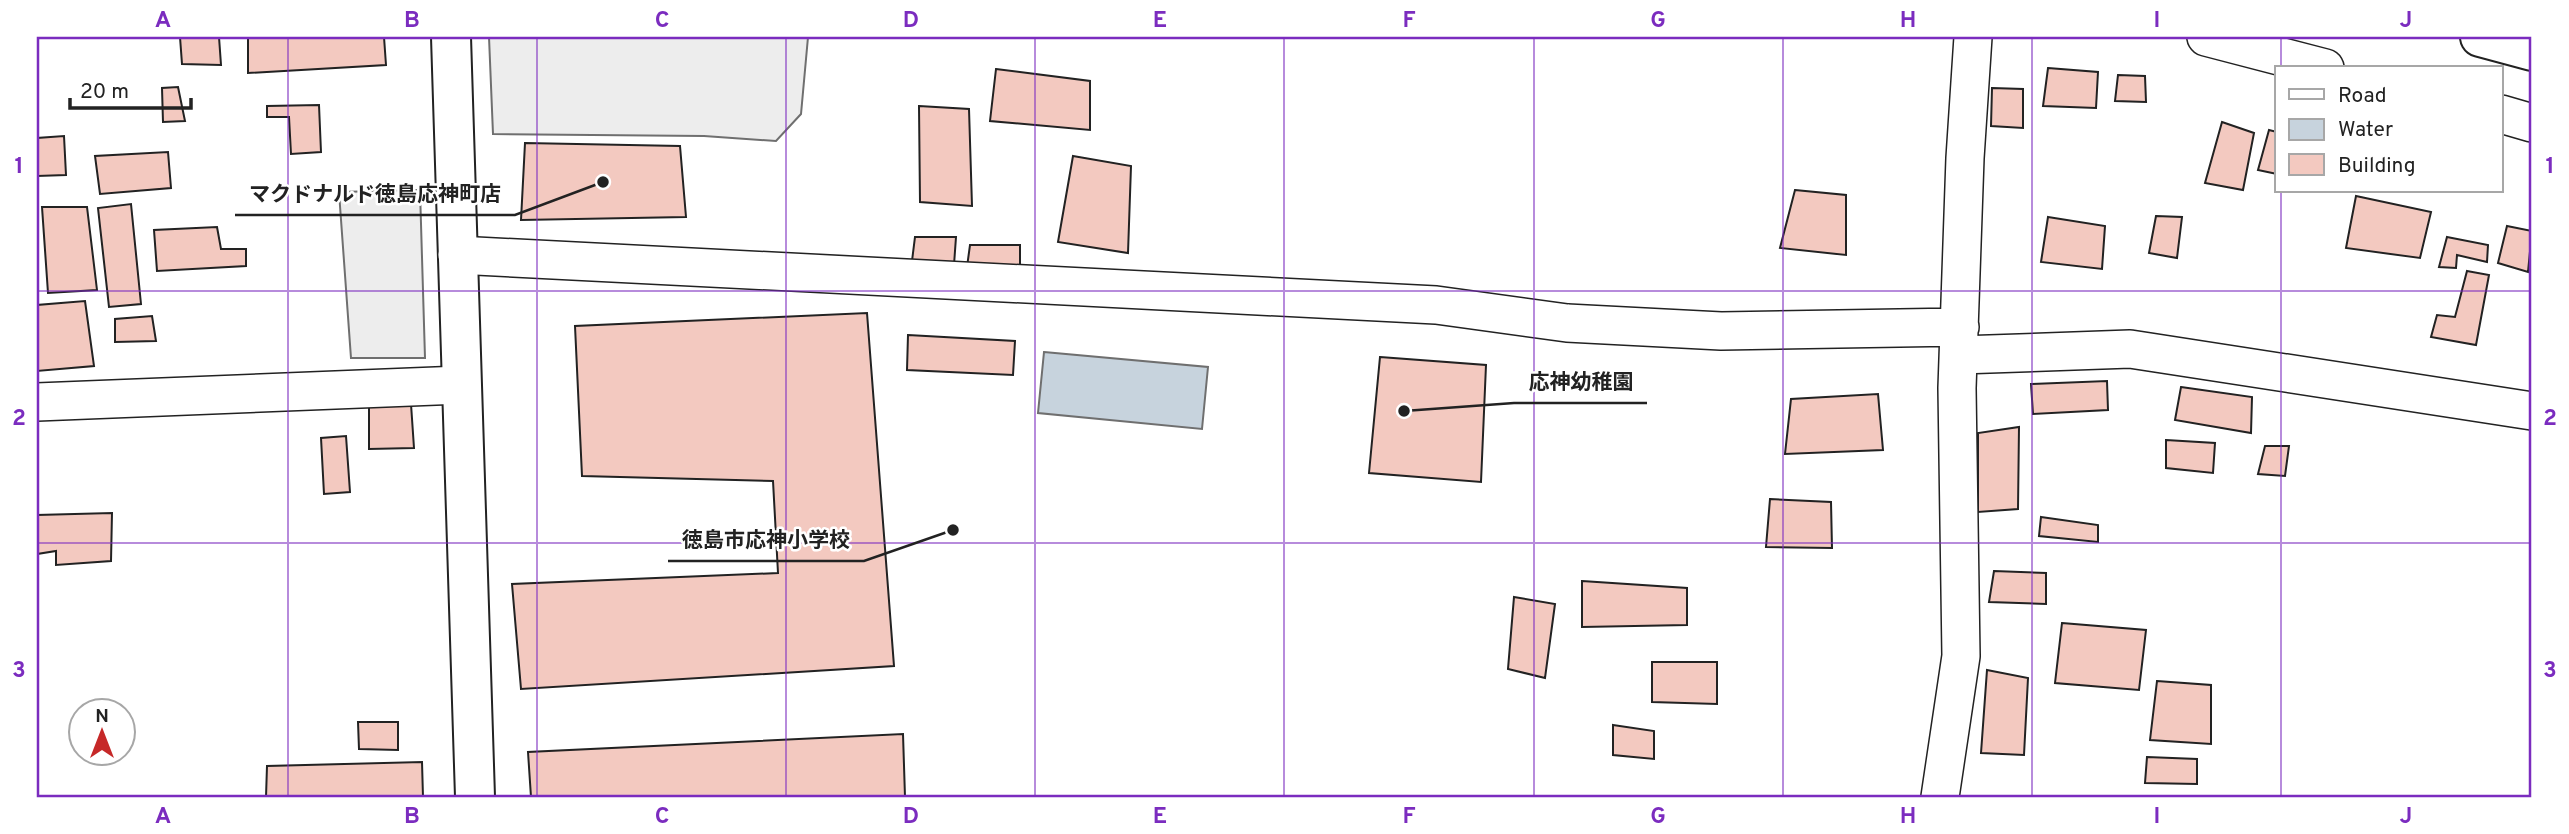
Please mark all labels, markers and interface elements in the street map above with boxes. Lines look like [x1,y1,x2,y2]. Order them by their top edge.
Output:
text: A [155,7,171,36]
text: B [404,7,420,36]
text: C [655,7,669,36]
text: D [903,7,919,36]
text: E [1153,7,1167,36]
text: F [1402,7,1416,36]
text: G [1650,7,1666,36]
text: H [1900,7,1916,36]
text: I [2154,7,2160,36]
text: J [2400,7,2412,36]
scale bar [70,66,191,110]
legend [2275,66,2502,192]
text: 20 m [80,79,129,106]
text: Road [2338,83,2387,110]
text: Water [2338,117,2393,144]
text: 1 [14,153,24,182]
text: Building [2338,153,2416,180]
text: 1 [2545,153,2555,182]
callout: マクドナルド徳島応神町店 [235,173,515,215]
text: マクドナルド徳島応神町店 [249,182,501,209]
callout: 応神幼稚園 [1514,361,1647,403]
text: 応神幼稚園 [1529,370,1634,397]
text: 2 [12,405,26,434]
text: 2 [2543,405,2557,434]
callout: 徳島市応神小学校 [668,519,864,561]
text: 徳島市応神小学校 [682,528,850,555]
text: 3 [12,657,26,686]
text: 3 [2543,657,2557,686]
north arrow [66,698,136,768]
text: N [95,705,109,729]
text: A [155,803,171,832]
text: B [404,803,420,832]
text: C [655,803,669,832]
text: D [903,803,919,832]
text: E [1153,803,1167,832]
text: F [1402,803,1416,832]
text: G [1650,803,1666,832]
text: H [1900,803,1916,832]
text: I [2154,803,2160,832]
text: J [2400,803,2412,832]

